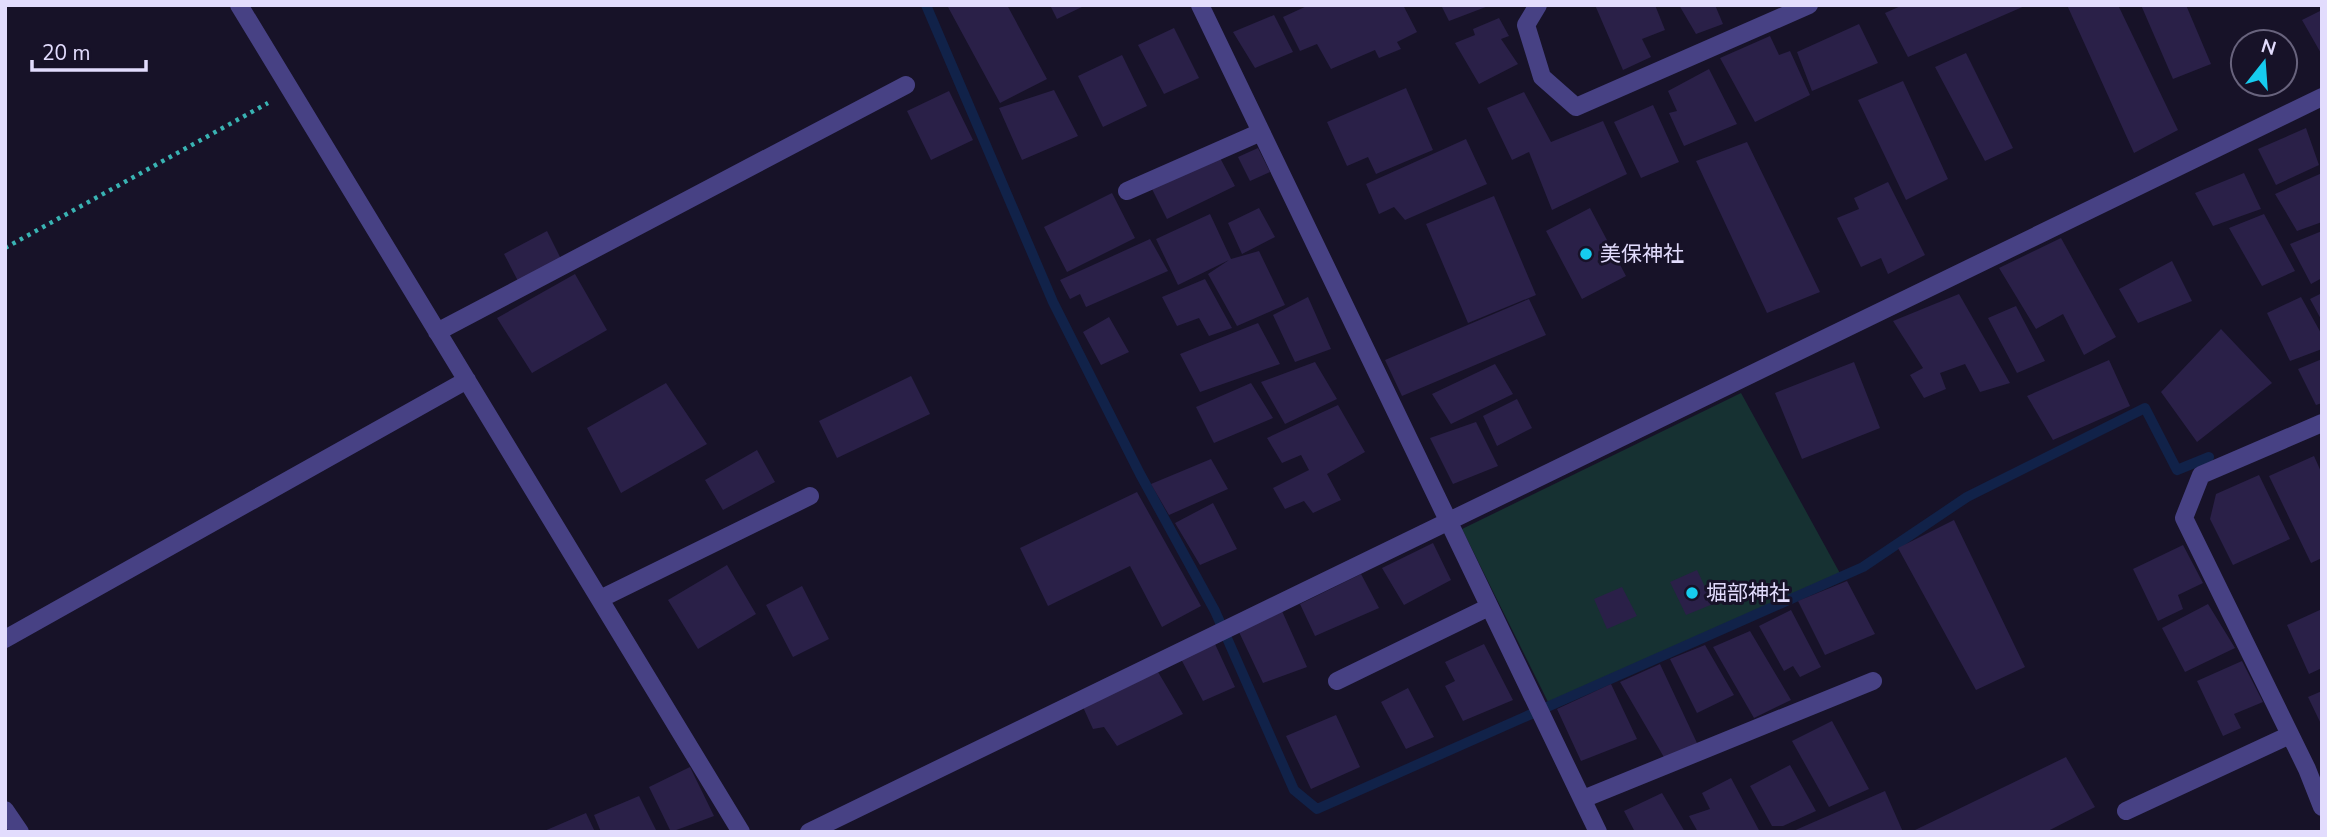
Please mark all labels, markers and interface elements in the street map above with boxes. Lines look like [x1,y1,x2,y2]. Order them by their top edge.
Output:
scale bar [32,28,145,72]
north arrow [2229,28,2299,98]
text: N [2258,33,2279,62]
text: 20 m [42,39,91,67]
place label: 美保神社 [1600,240,1684,268]
marker: 美保神社 [1578,246,1594,262]
place label: 堀部神社 [1706,579,1790,607]
marker: 堀部神社 [1684,585,1700,601]

